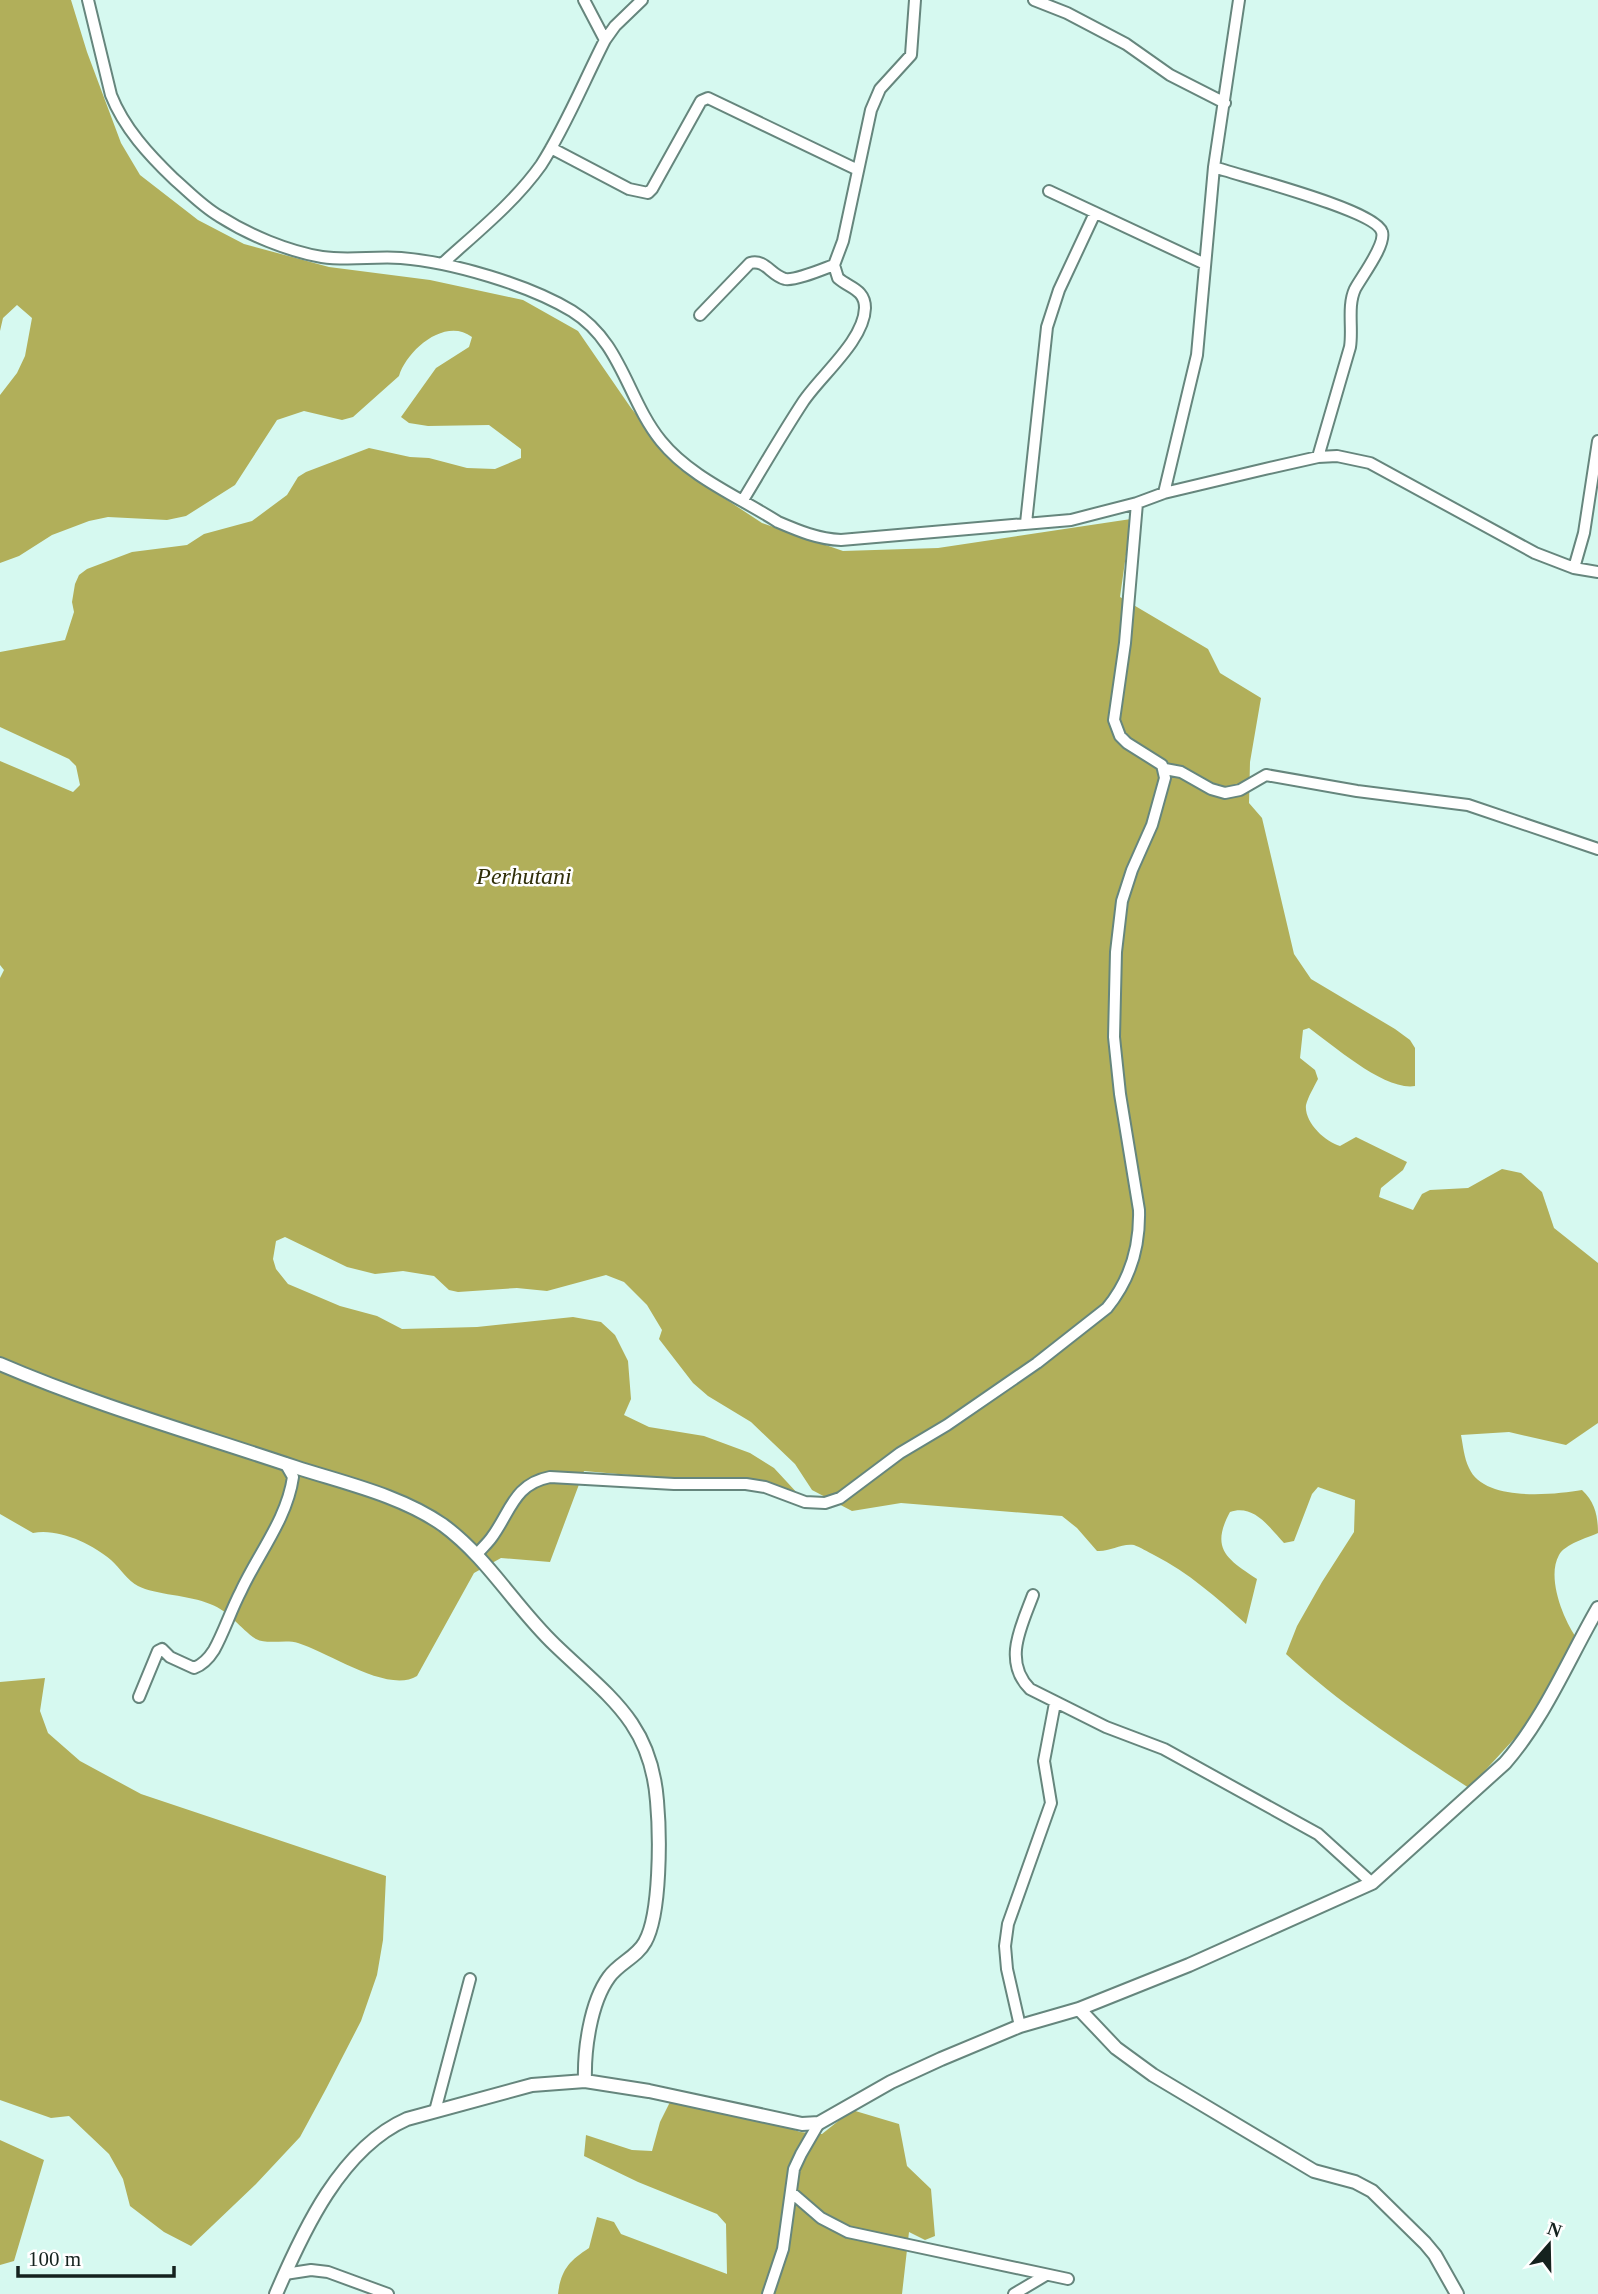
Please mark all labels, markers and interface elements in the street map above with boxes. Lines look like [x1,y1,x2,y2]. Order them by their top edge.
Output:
park label: Perhutani [475,863,572,889]
north arrow [1514,2210,1584,2280]
text: N [1545,2217,1565,2242]
scale bar [18,2234,173,2278]
text: 100 m [28,2247,81,2271]

